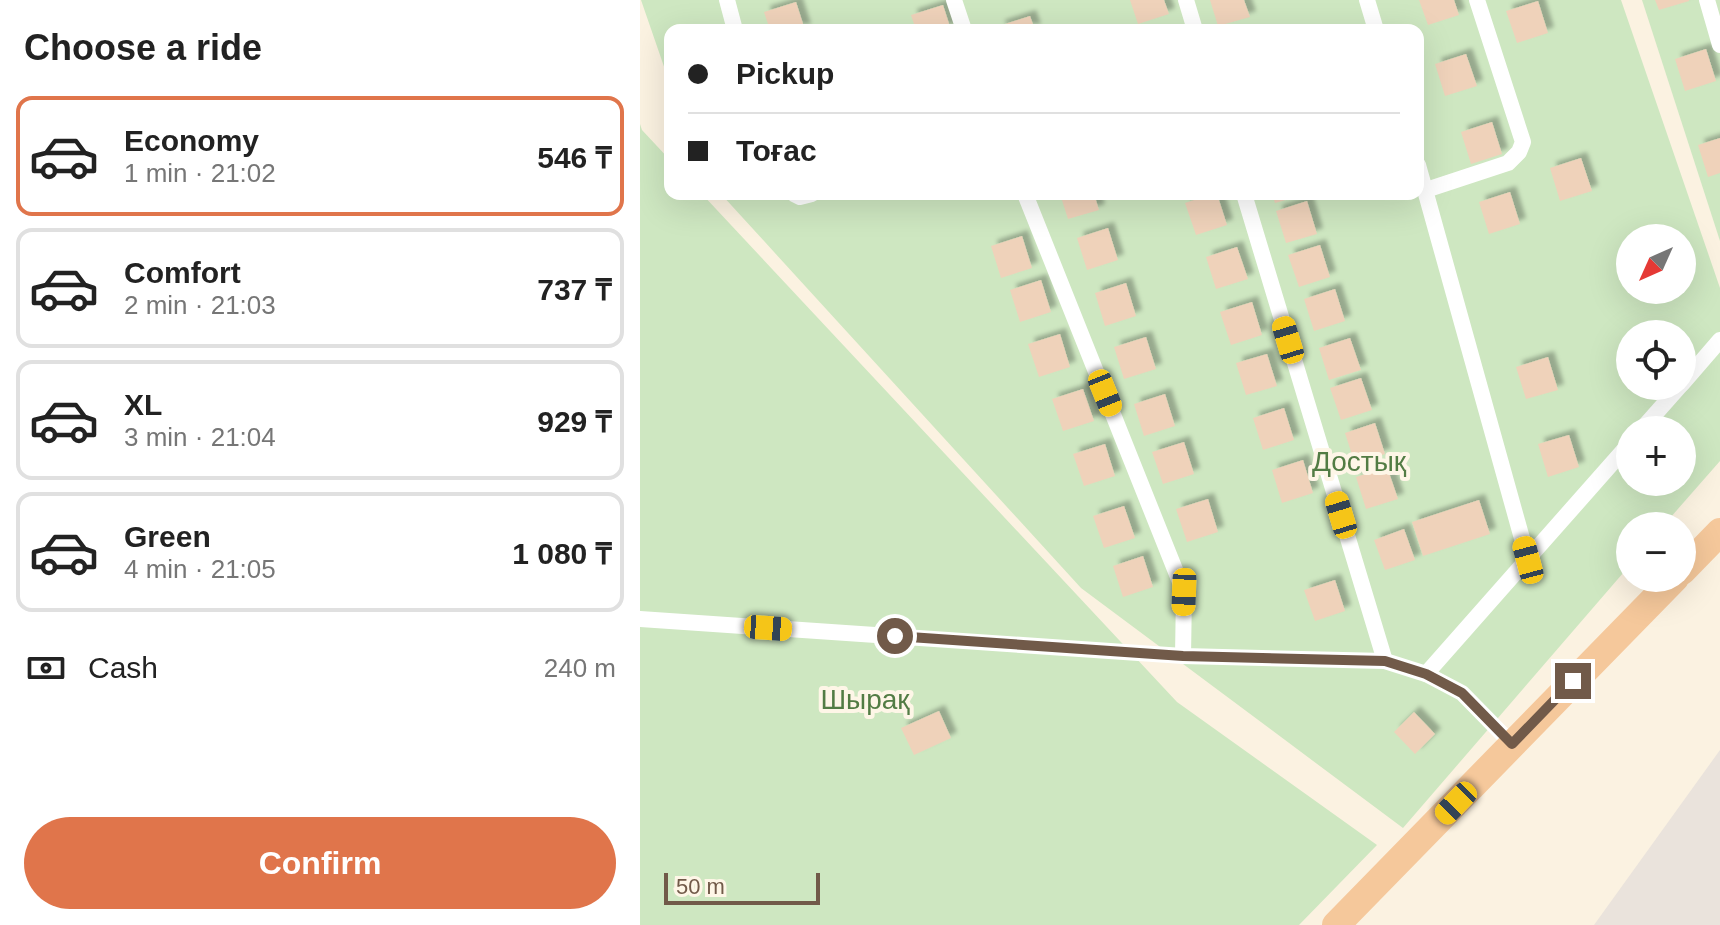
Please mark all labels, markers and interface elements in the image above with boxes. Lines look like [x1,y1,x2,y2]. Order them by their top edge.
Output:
text: Choose a ride [24,27,262,68]
text: Pickup [736,57,834,90]
icon: car [28,120,100,192]
text: Economy [124,124,259,157]
text: Тоғас [736,134,817,167]
text: 546 ₸ [537,141,612,174]
text: 1 min · 21:02 [124,158,276,188]
north arrow [1616,224,1696,304]
map controls [1616,224,1696,592]
icon: car [28,252,100,324]
text: Comfort [124,256,241,289]
text: 737 ₸ [537,273,612,306]
text: 2 min · 21:03 [124,290,276,320]
car [1270,314,1306,366]
button: locate [1616,320,1696,400]
car [1085,366,1125,420]
icon: car [28,384,100,456]
text: XL [124,388,162,421]
text: 929 ₸ [537,405,612,438]
button: + [1616,416,1696,496]
text: 3 min · 21:04 [124,422,276,452]
park label: Достық [1312,446,1407,477]
car [1323,489,1359,541]
button: − [1616,512,1696,592]
icon: car [28,516,100,588]
text: Green [124,520,211,553]
car [1510,534,1546,586]
text: 1 080 ₸ [512,537,612,570]
text: 4 min · 21:05 [124,554,276,584]
car [1171,568,1197,616]
car [743,614,793,642]
route start [877,618,913,654]
icon: cash [24,646,68,690]
text: Cash [88,651,158,684]
text: 240 m [544,653,616,683]
route end [1555,663,1591,699]
park label: Шырақ [820,684,910,715]
car [1431,777,1481,829]
button: Confirm [24,817,616,909]
scale bar [664,869,820,905]
text: 50 m [676,874,725,899]

